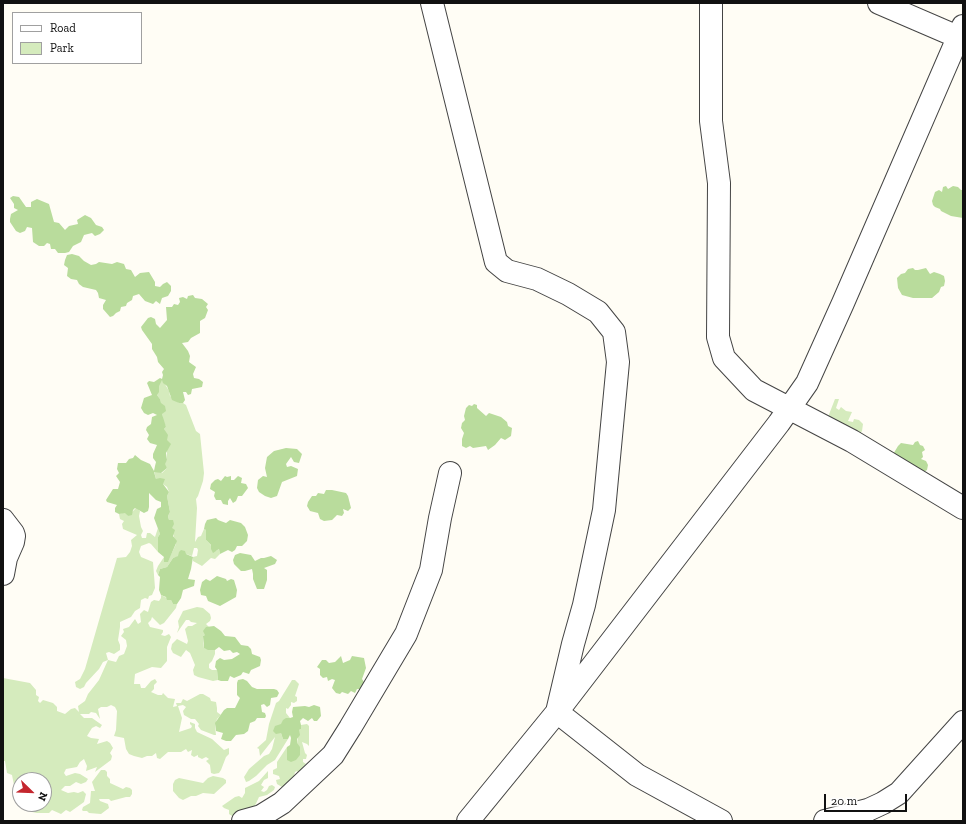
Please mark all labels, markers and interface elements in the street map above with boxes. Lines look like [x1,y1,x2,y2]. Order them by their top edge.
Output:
legend [12,12,142,64]
text: Road [50,21,76,35]
text: Park [50,41,74,55]
north arrow [12,772,52,812]
scale bar [826,786,909,812]
text: N [35,790,50,803]
text: 20 m [831,794,857,808]

